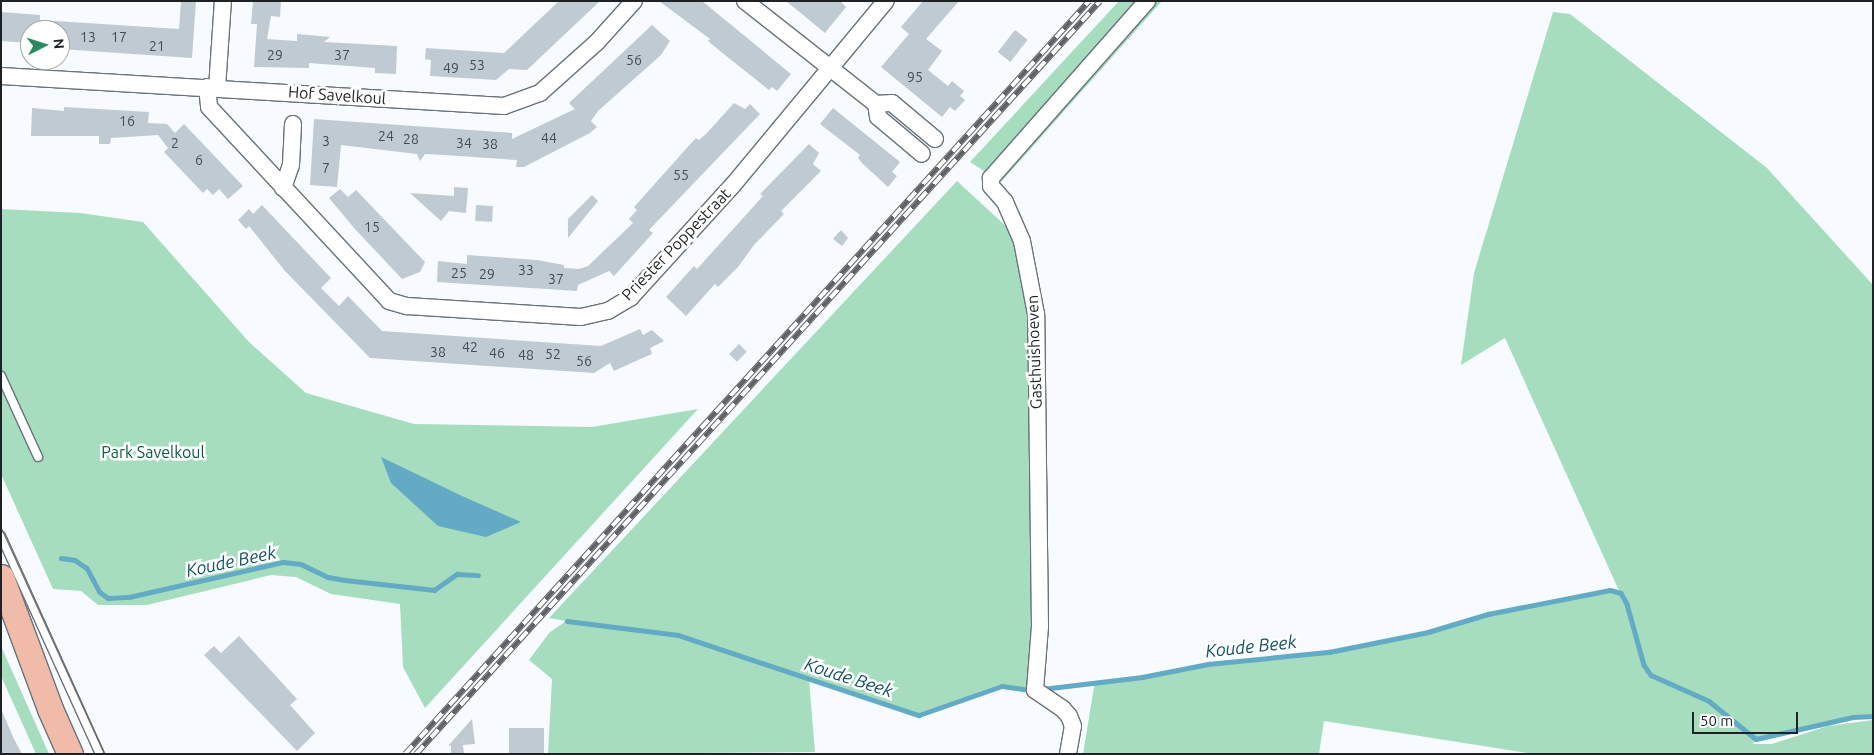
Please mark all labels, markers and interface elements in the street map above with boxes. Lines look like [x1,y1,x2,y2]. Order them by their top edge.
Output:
north arrow [20,20,70,70]
house number: 13 [80,29,96,45]
house number: 17 [111,29,127,45]
text: N [51,38,67,50]
house number: 21 [149,38,165,54]
house number: 29 [267,47,283,63]
house number: 37 [334,47,350,63]
house number: 56 [626,52,642,68]
house number: 53 [469,57,485,73]
house number: 49 [443,60,459,76]
house number: 95 [907,69,923,85]
street label: Hof Savelkoul [287,82,387,108]
house number: 16 [119,113,135,129]
house number: 24 [378,128,394,144]
house number: 44 [541,130,557,146]
house number: 28 [403,131,419,147]
house number: 3 [322,133,330,149]
house number: 2 [171,135,179,151]
house number: 34 [456,135,472,151]
house number: 38 [482,136,498,152]
house number: 6 [195,152,203,168]
house number: 7 [322,160,330,176]
house number: 55 [673,167,689,183]
street label: Priester Poppestraat [618,184,734,304]
house number: 15 [364,219,380,235]
house number: 33 [518,262,534,278]
house number: 25 [451,265,467,281]
house number: 29 [479,266,495,282]
house number: 37 [548,271,564,287]
street label: Gasthuishoeven [1022,295,1046,409]
house number: 42 [462,339,478,355]
house number: 38 [430,344,446,360]
house number: 46 [489,345,505,361]
house number: 52 [545,346,561,362]
house number: 48 [518,347,534,363]
house number: 56 [576,353,592,369]
park label: Park Savelkoul [101,442,205,462]
water label: Koude Beek [184,541,278,581]
water label: Koude Beek [1204,630,1298,662]
water label: Koude Beek [802,653,896,701]
scale bar [1694,702,1800,734]
text: 50 m [1700,712,1733,729]

